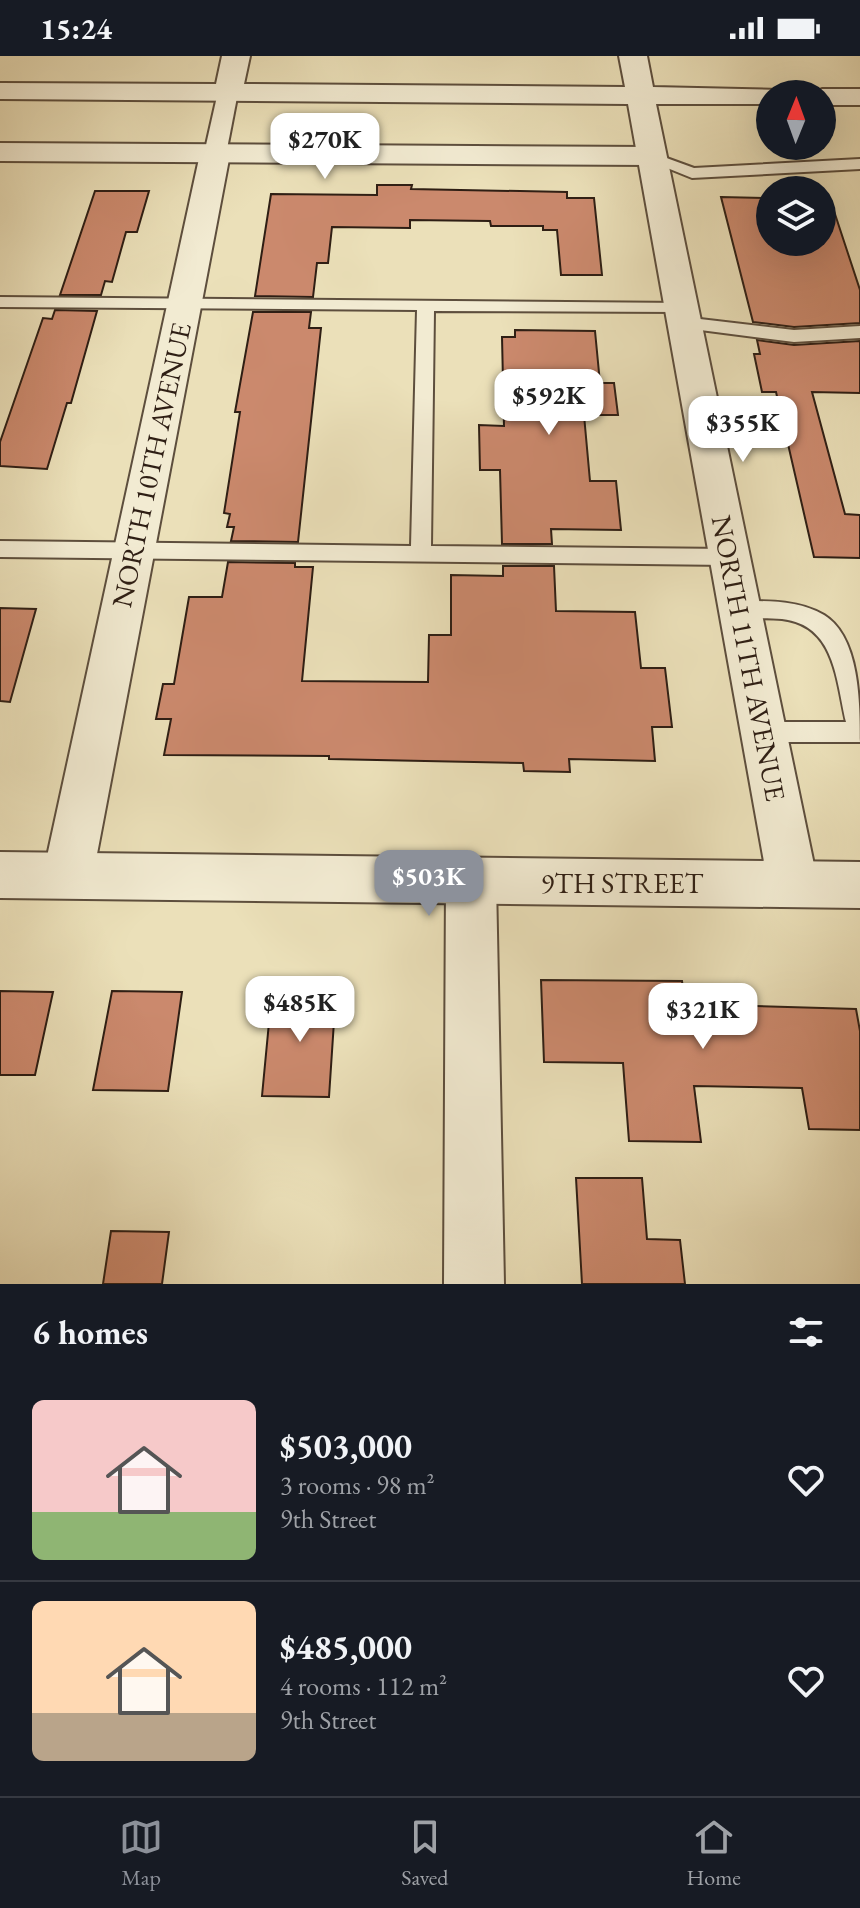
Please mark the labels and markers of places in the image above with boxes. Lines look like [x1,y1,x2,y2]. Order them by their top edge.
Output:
pin: $270K [269,113,381,181]
pin: $592K [493,369,605,437]
pin: $355K [687,396,799,464]
pin: $503K [373,850,485,918]
pin: $485K [244,976,356,1044]
pin: $321K [647,983,759,1051]

